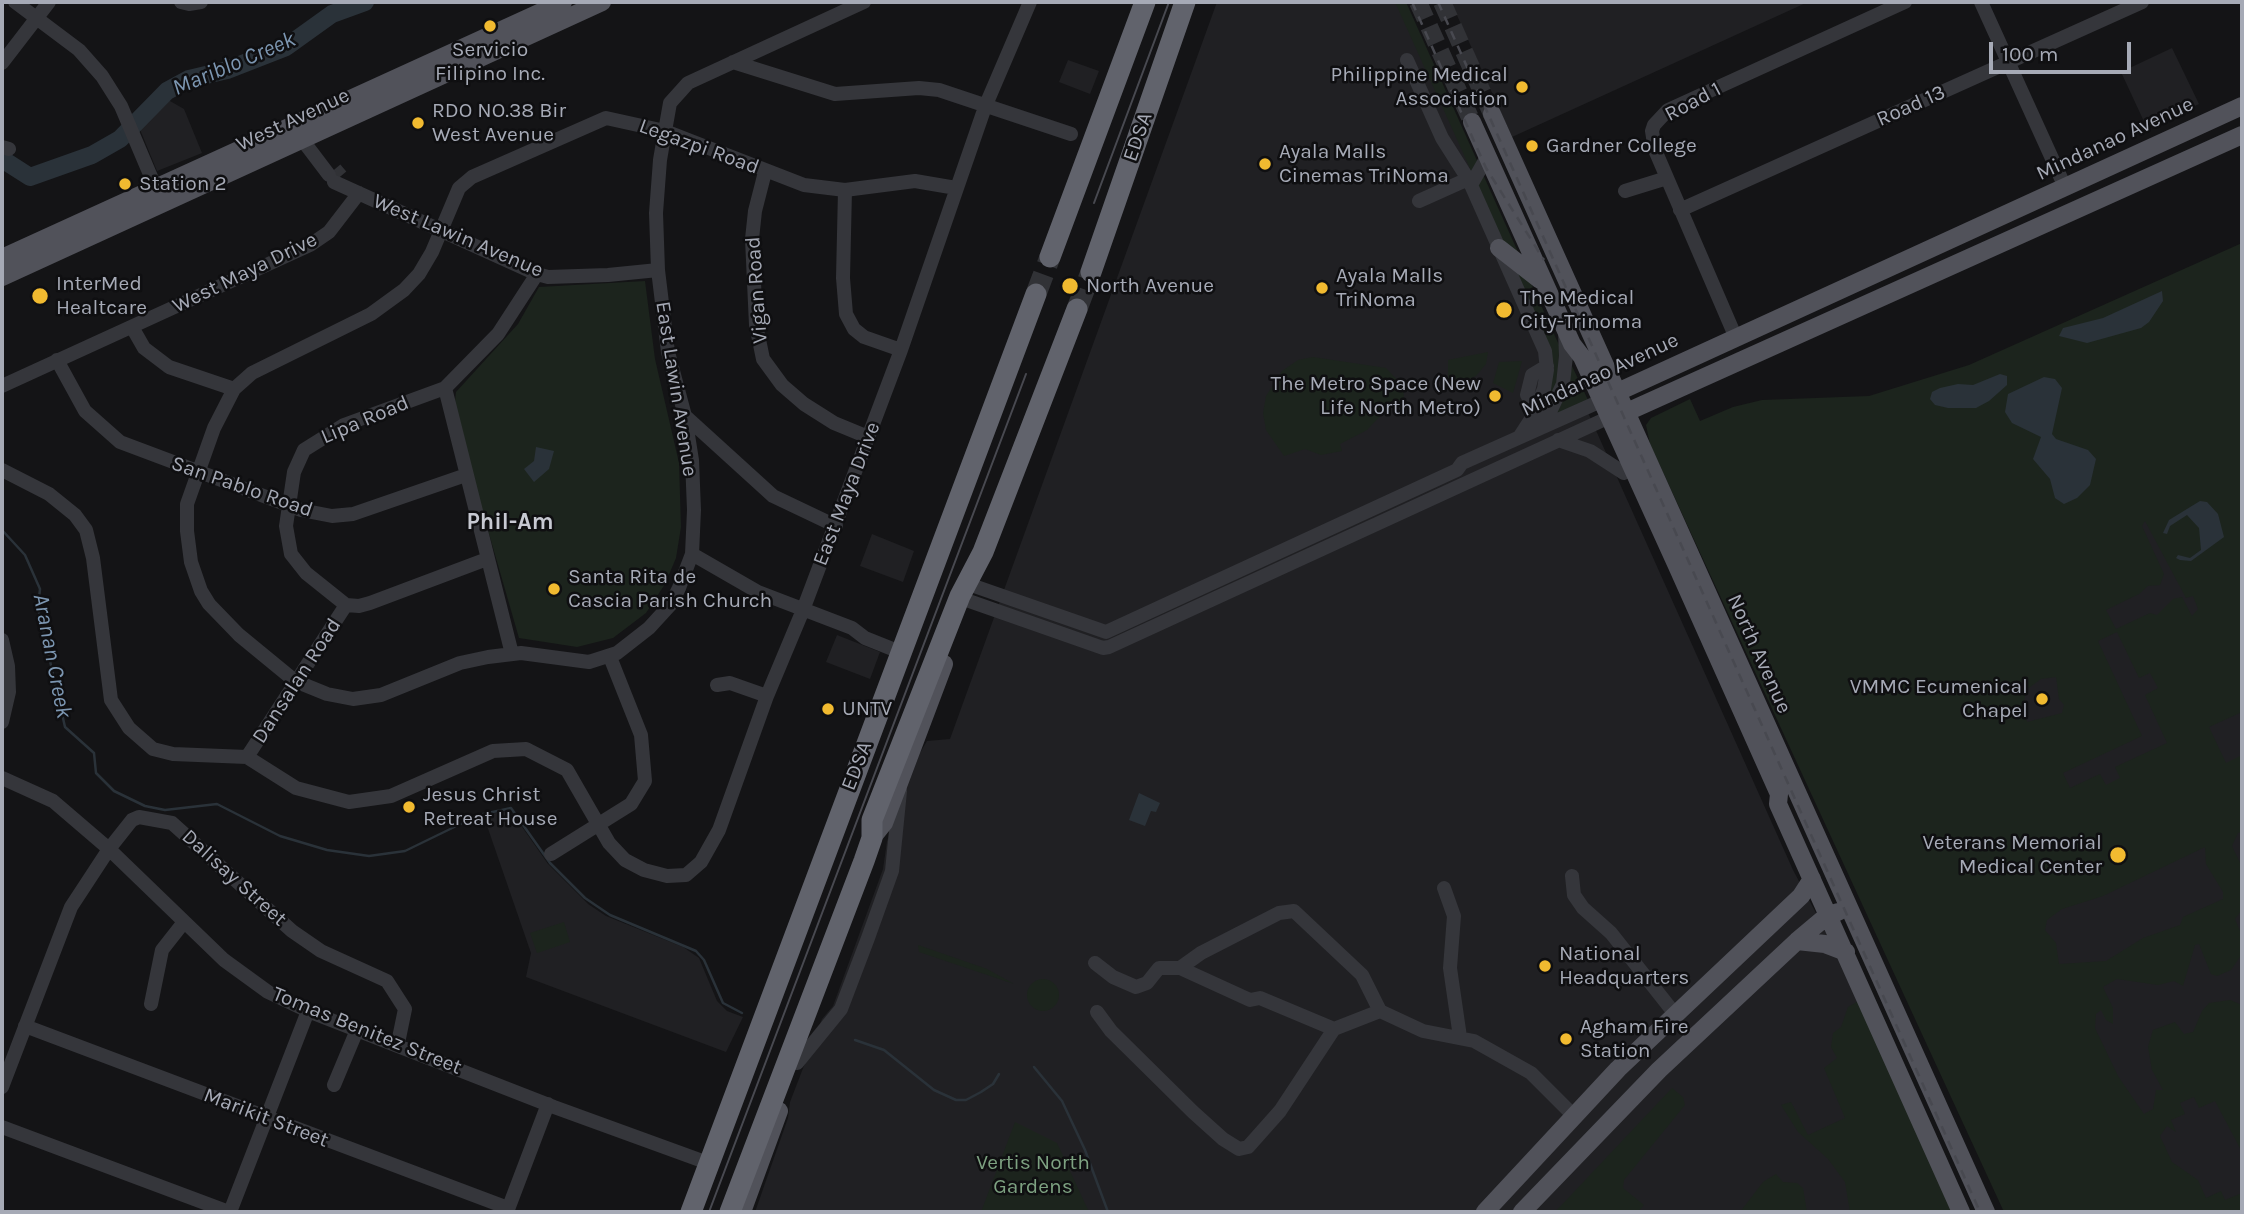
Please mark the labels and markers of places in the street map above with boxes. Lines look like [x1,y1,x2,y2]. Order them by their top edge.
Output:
marker: Servicio Filipino Inc. [482,18,498,34]
place label: Servicio Filipino Inc. [435,37,545,87]
place label: Philippine Medical Association [1331,62,1508,112]
marker: Philippine Medical Association [1514,79,1530,95]
place label: RDO NO.38 Bir West Avenue [432,98,566,148]
marker: RDO NO.38 Bir West Avenue [410,115,426,131]
place label: Gardner College [1546,133,1697,159]
marker: Gardner College [1524,138,1540,154]
place label: Ayala Malls Cinemas TriNoma [1279,139,1449,189]
marker: Ayala Malls Cinemas TriNoma [1257,156,1273,172]
place label: Station 2 [139,171,227,197]
marker: Station 2 [117,176,133,192]
place label: Ayala Malls TriNoma [1336,263,1443,313]
place label: InterMed Healtcare [56,271,147,321]
place label: North Avenue [1086,273,1214,299]
marker: North Avenue [1060,276,1080,296]
marker: Ayala Malls TriNoma [1314,280,1330,296]
place label: The Medical City-Trinoma [1520,285,1642,335]
marker: InterMed Healtcare [30,286,50,306]
marker: The Medical City-Trinoma [1494,300,1514,320]
place label: The Metro Space (New Life North Metro) [1271,371,1481,421]
marker: The Metro Space (New Life North Metro) [1487,388,1503,404]
place label: Santa Rita de Cascia Parish Church [568,564,772,614]
marker: Santa Rita de Cascia Parish Church [546,581,562,597]
place label: VMMC Ecumenical Chapel [1850,674,2028,724]
marker: VMMC Ecumenical Chapel [2034,691,2050,707]
place label: UNTV [842,696,892,722]
marker: UNTV [820,701,836,717]
place label: Jesus Christ Retreat House [423,782,557,832]
marker: Jesus Christ Retreat House [401,799,417,815]
place label: Veterans Memorial Medical Center [1923,830,2102,880]
marker: Veterans Memorial Medical Center [2108,845,2128,865]
place label: National Headquarters [1559,941,1689,991]
marker: National Headquarters [1537,958,1553,974]
place label: Agham Fire Station [1580,1014,1688,1064]
marker: Agham Fire Station [1558,1031,1574,1047]

